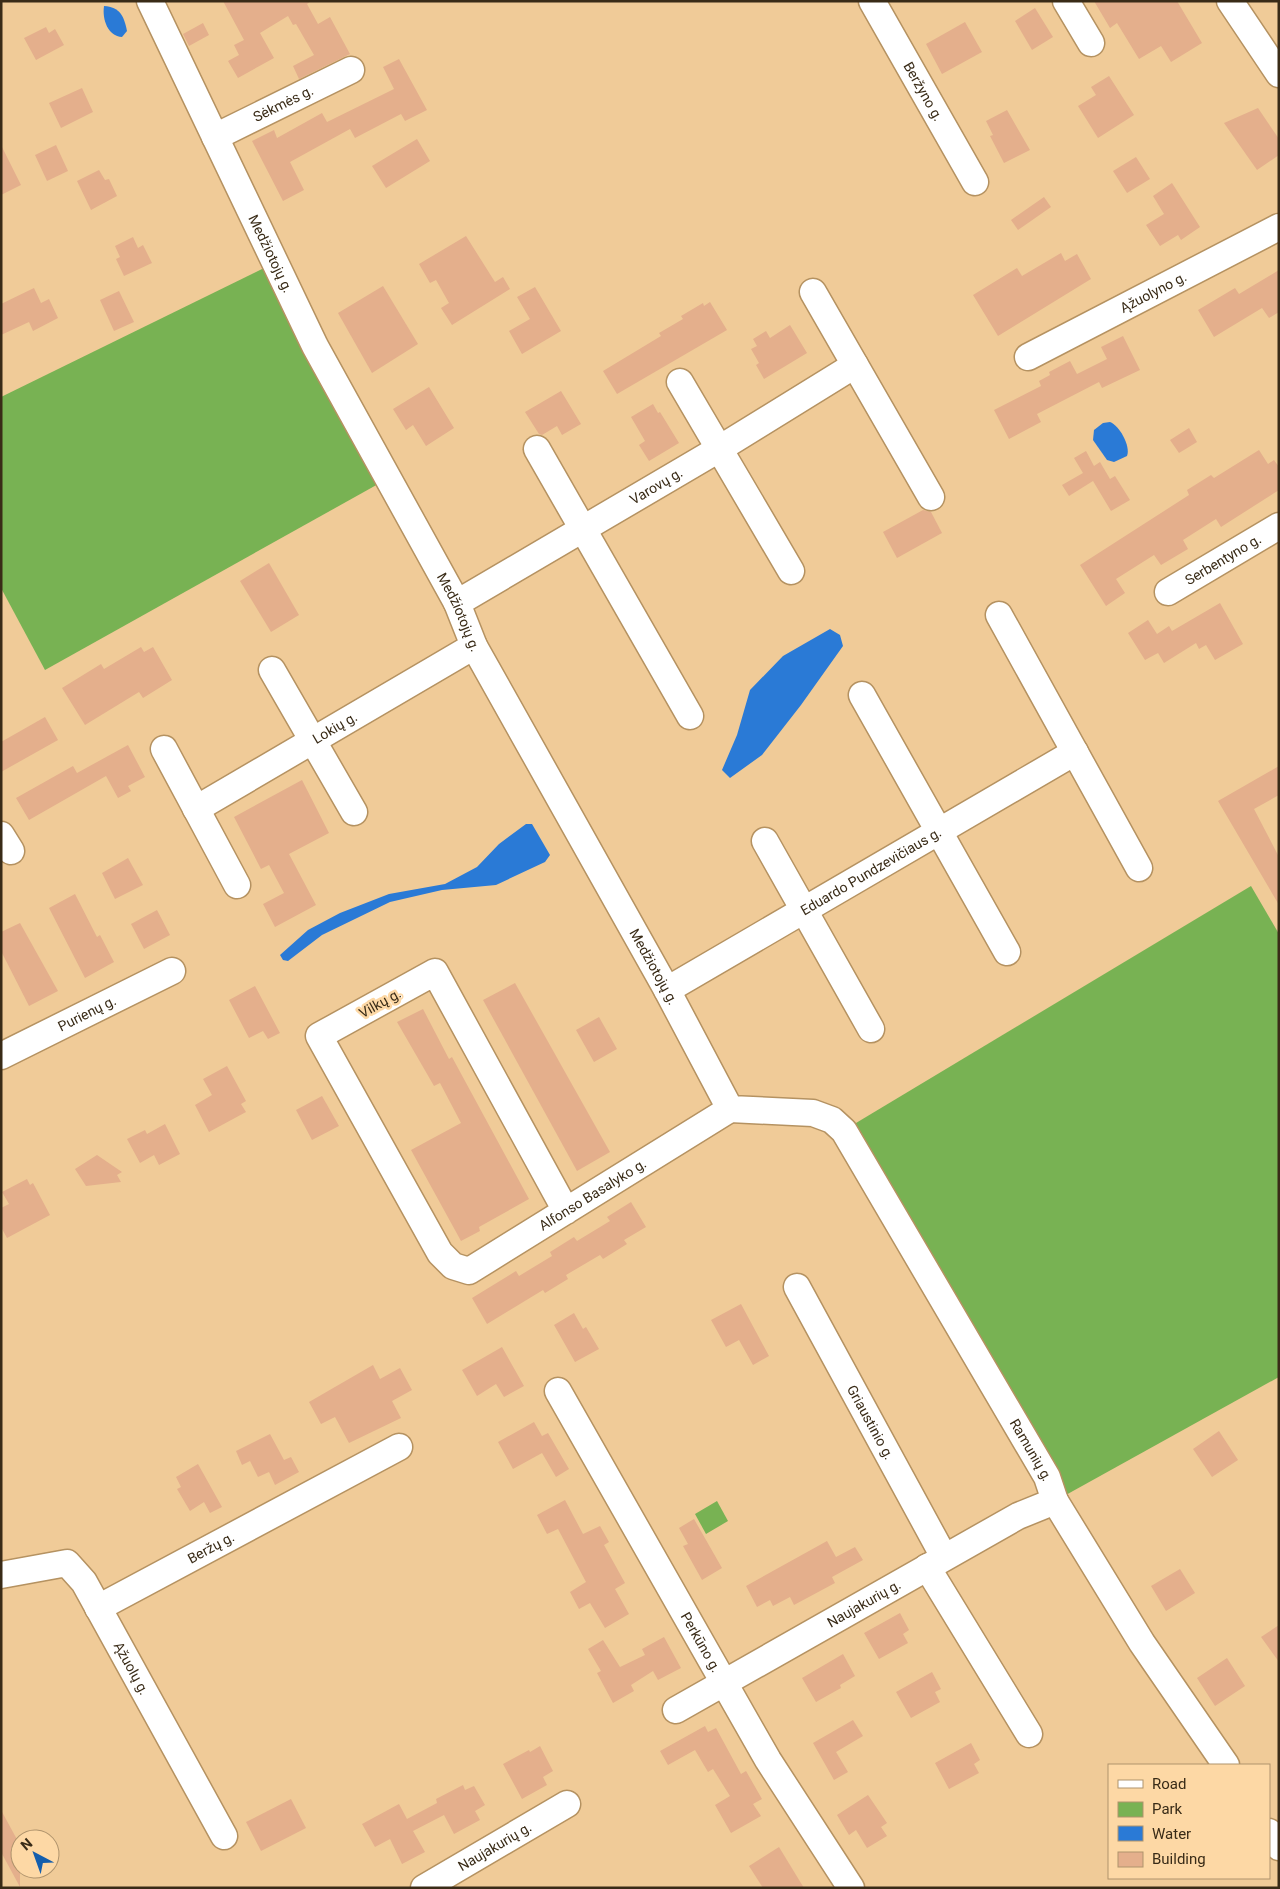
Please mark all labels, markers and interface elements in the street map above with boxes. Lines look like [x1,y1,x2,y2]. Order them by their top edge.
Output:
street label: Beržyno g. [900,59,947,124]
street label: Sėkmės g. [251,82,316,125]
street label: Medžiotojų g. [245,212,296,295]
street label: Ąžuolyno g. [1117,268,1189,316]
street label: Varovų g. [627,464,685,508]
street label: Serbentyno g. [1182,531,1264,588]
street label: Medžiotojų g. [434,570,483,654]
street label: Lokių g. [310,708,360,747]
street label: Eduardo Pundzevičiaus g. [798,824,944,918]
street label: Medžiotojų g. [626,926,681,1007]
street label: Vilkų g. [356,985,404,1021]
street label: Purienų g. [55,992,119,1034]
street label: Alfonso Basalyko g. [536,1155,649,1234]
street label: Griaustinio g. [844,1382,897,1462]
street label: Ramunių g. [1007,1416,1056,1483]
street label: Beržų g. [185,1529,237,1567]
street label: Naujakurių g. [824,1576,904,1631]
street label: Perkūno g. [678,1609,724,1675]
street label: Ąžuolų g. [110,1639,153,1697]
legend [1108,1764,1270,1879]
text: Road [1152,1775,1186,1793]
text: Park [1152,1800,1183,1818]
street label: Naujakurių g. [455,1819,534,1874]
text: Water [1152,1825,1191,1843]
north arrow [10,1829,60,1879]
text: N [17,1835,35,1853]
text: Building [1152,1850,1206,1868]

